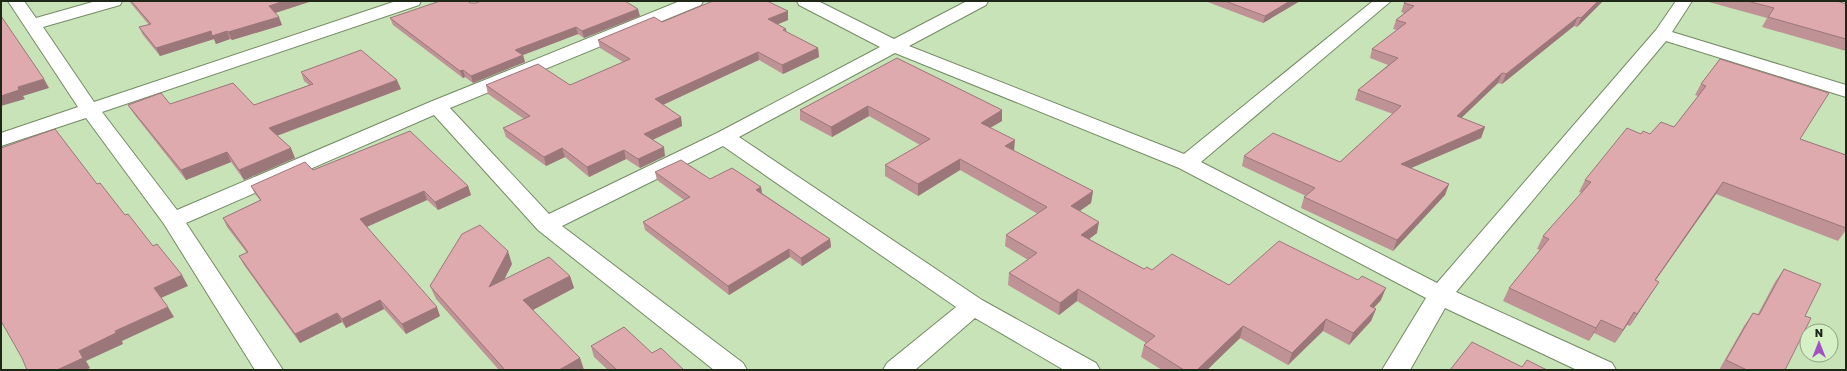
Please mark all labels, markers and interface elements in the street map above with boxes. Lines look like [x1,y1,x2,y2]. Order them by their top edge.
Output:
north arrow [1799,323,1839,363]
text: N [1815,326,1823,339]

